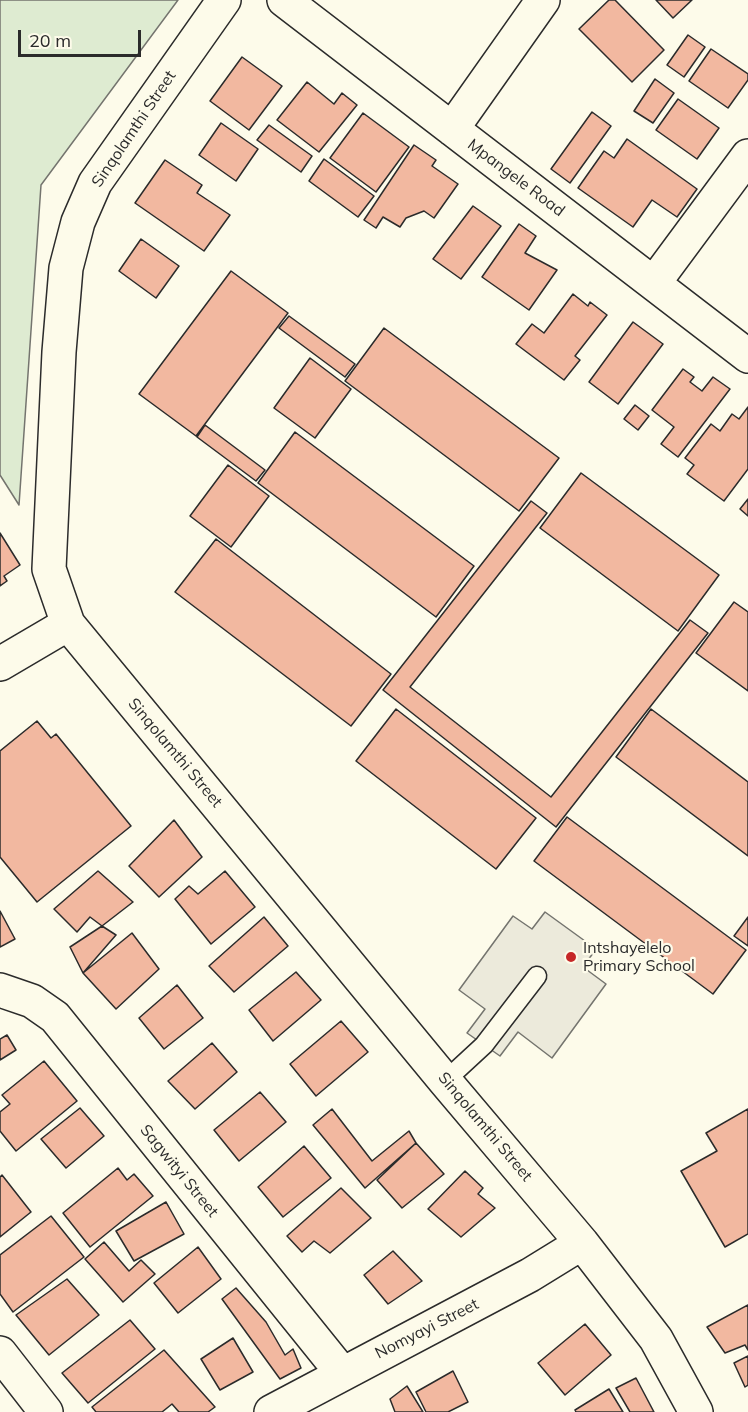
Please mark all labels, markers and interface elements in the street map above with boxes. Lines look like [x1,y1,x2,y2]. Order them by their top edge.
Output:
scale bar [21,18,144,56]
text: 20 m [29,29,71,52]
street label: Sinqolamthi Street [88,67,180,191]
street label: Mpangele Road [464,135,568,221]
street label: Sinqolamthi Street [124,695,226,811]
place label: Intshayelelo Primary School [583,938,695,976]
marker: Intshayelelo Primary School [564,950,578,964]
street label: Sinqolamthi Street [434,1069,536,1185]
street label: Sagwityi Street [136,1121,222,1221]
street label: Nomyayi Street [372,1295,482,1363]

